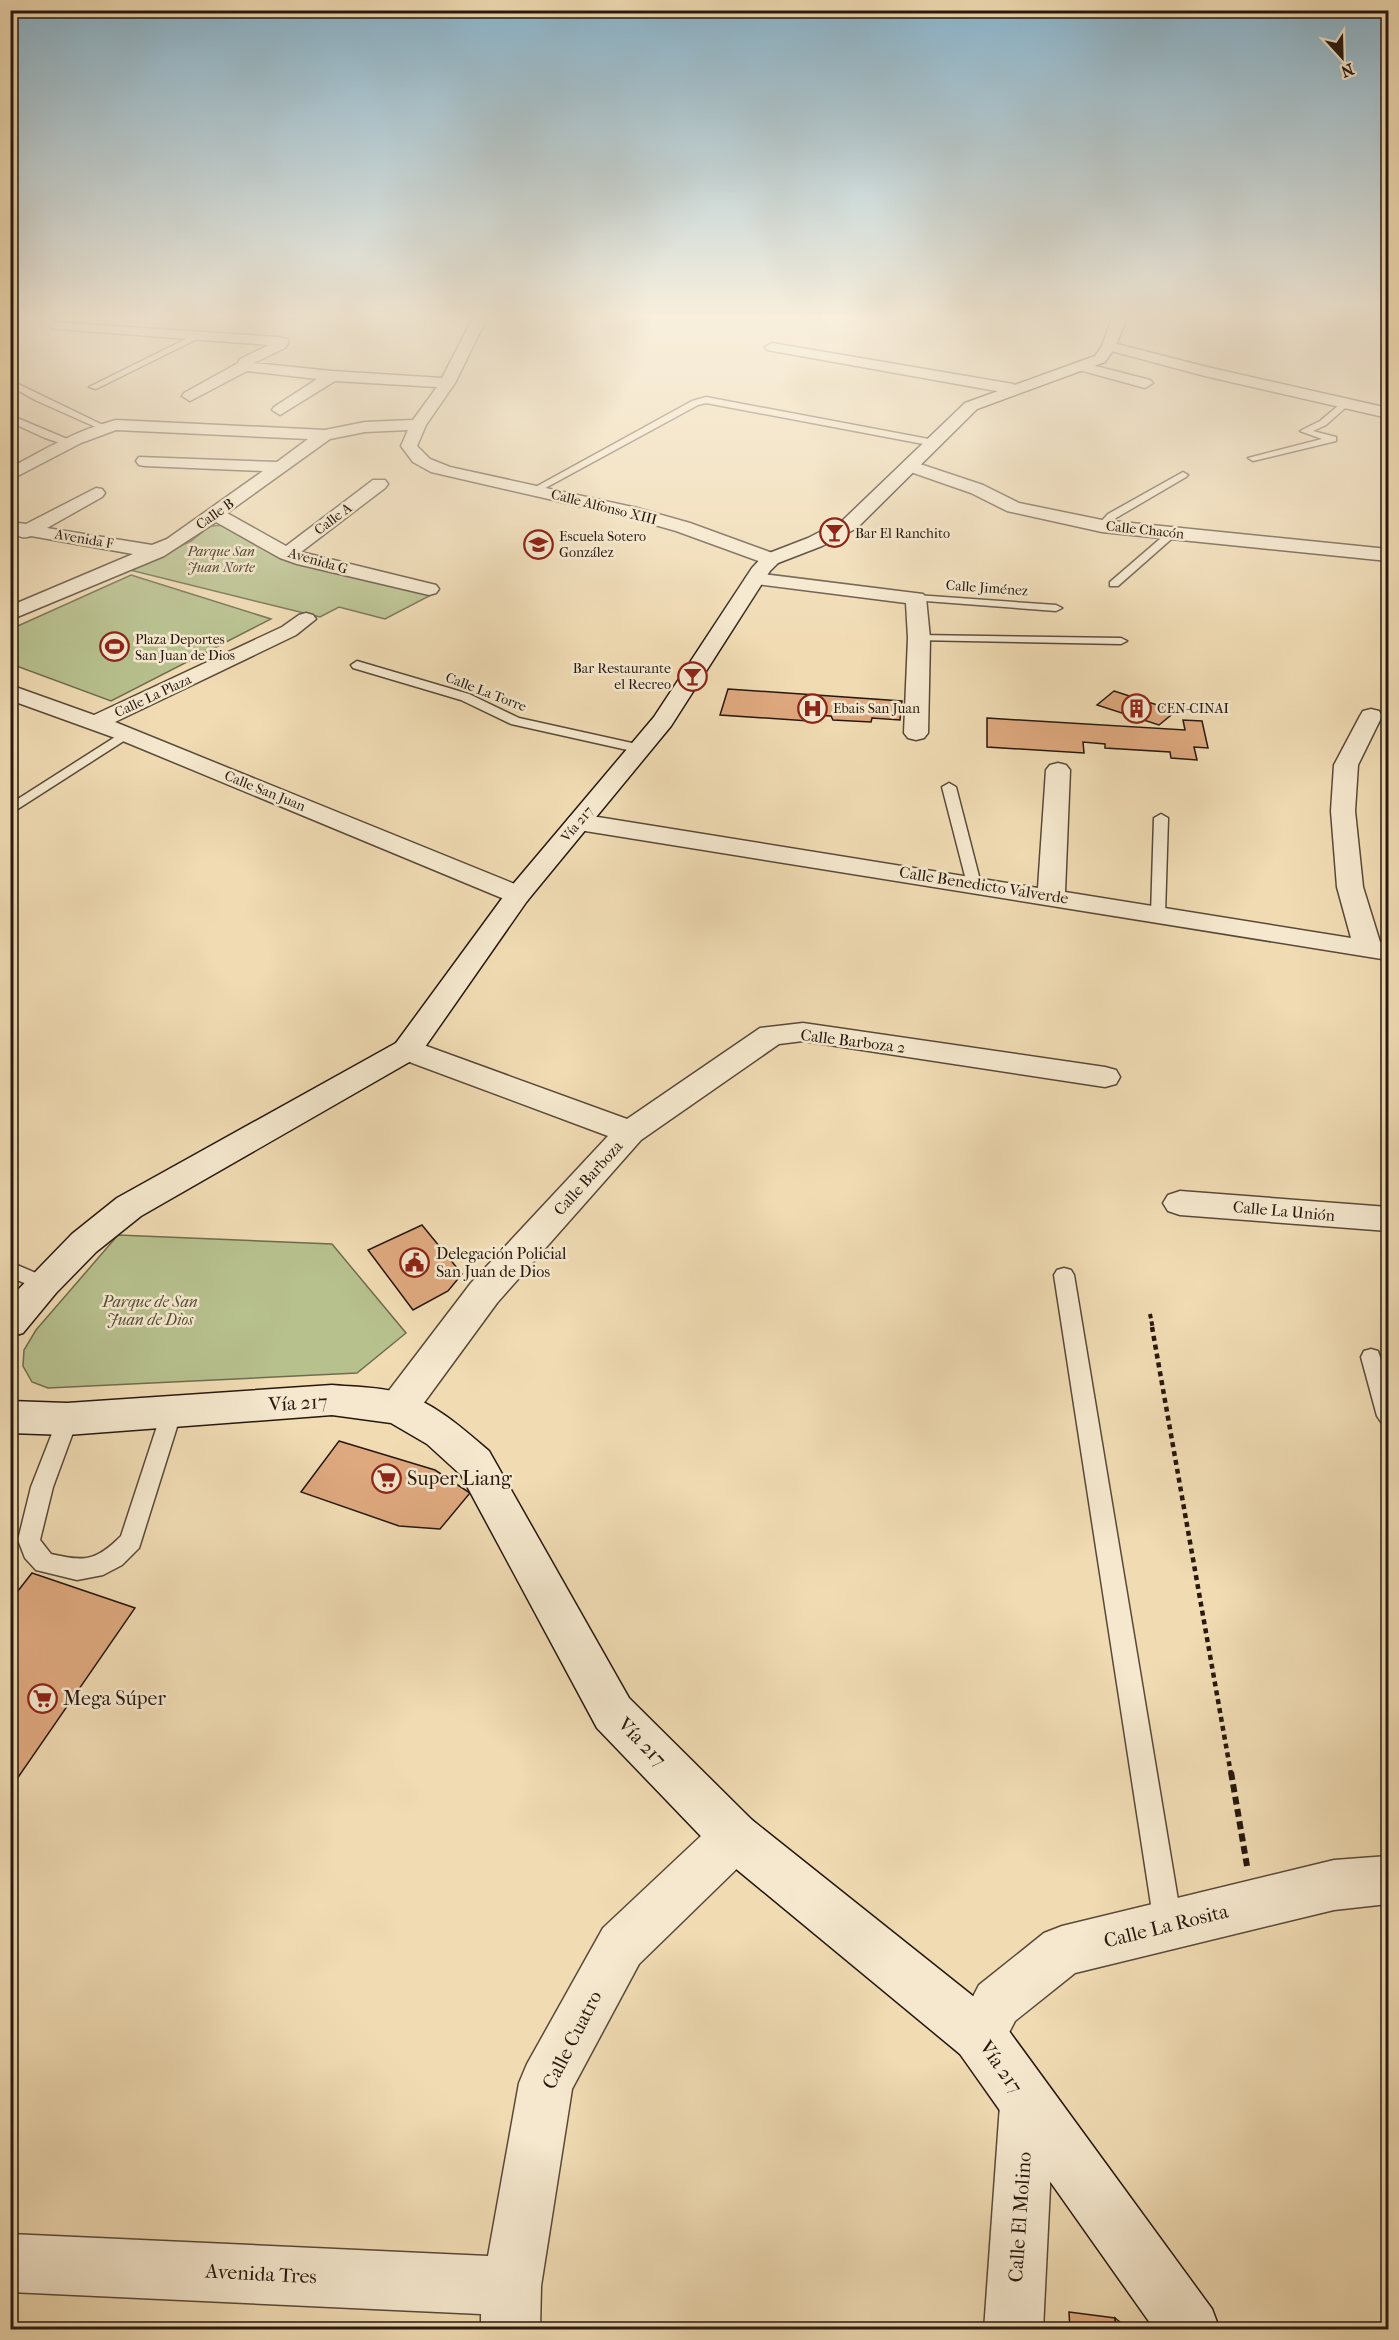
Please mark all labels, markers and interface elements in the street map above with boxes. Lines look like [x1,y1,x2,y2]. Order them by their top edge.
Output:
north arrow [1312,27,1372,87]
text: N [1337,59,1357,82]
street label: Calle Alfonso XIII [549,486,659,529]
street label: Calle B [193,495,237,533]
street label: Calle A [311,499,356,539]
bar icon: Bar El Ranchito [818,517,850,549]
street label: Calle Chacón [1105,517,1185,543]
street label: Avenida F [52,525,115,553]
place label: Bar El Ranchito [855,525,950,542]
school or university icon: Escuela Sotero González [522,528,554,560]
place label: Escuela Sotero González [559,528,646,561]
park label: Parque San Juan Norte [186,543,255,576]
street label: Avenida G [285,544,350,578]
street label: Calle Jiménez [945,577,1029,599]
sports icon: Plaza Deportes San Juan de Dios [98,631,130,663]
place label: Plaza Deportes San Juan de Dios [135,631,235,664]
place label: Bar Restaurante el Recreo [573,660,671,693]
bar icon: Bar Restaurante el Recreo [676,660,708,692]
street label: Calle La Torre [443,669,529,715]
street label: Calle La Plaza [112,671,195,721]
hospital icon: Ebais San Juan [796,692,828,724]
building icon: CEN-CINAI [1120,692,1152,724]
place label: Ebais San Juan [833,700,920,717]
place label: CEN-CINAI [1157,700,1230,717]
street label: Calle San Juan [222,767,308,815]
street label: Vía 217 [557,803,597,846]
street label: Calle Benedicto Valverde [898,862,1070,908]
street label: Calle Barboza 2 [800,1025,906,1057]
street label: Calle Barboza [550,1136,627,1219]
street label: Calle La Unión [1232,1197,1337,1225]
place label: Delegación Policial San Juan de Dios [436,1244,567,1281]
public building icon: Delegación Policial San Juan de Dios [399,1246,431,1278]
park label: Parque de San Juan de Dios [101,1292,198,1329]
street label: Vía 217 [267,1390,328,1416]
supermarket icon: Super Liang [370,1462,402,1494]
place label: Super Liang [407,1467,512,1490]
supermarket icon: Mega Súper [26,1682,58,1714]
place label: Mega Súper [63,1687,166,1710]
street label: Vía 217 [612,1712,671,1771]
street label: Calle La Rosita [1101,1899,1231,1953]
street label: Calle Cuatro [537,1987,607,2093]
street label: Vía 217 [974,2035,1028,2098]
street label: Calle El Molino [1004,2151,1036,2283]
street label: Avenida Tres [204,2260,317,2288]

